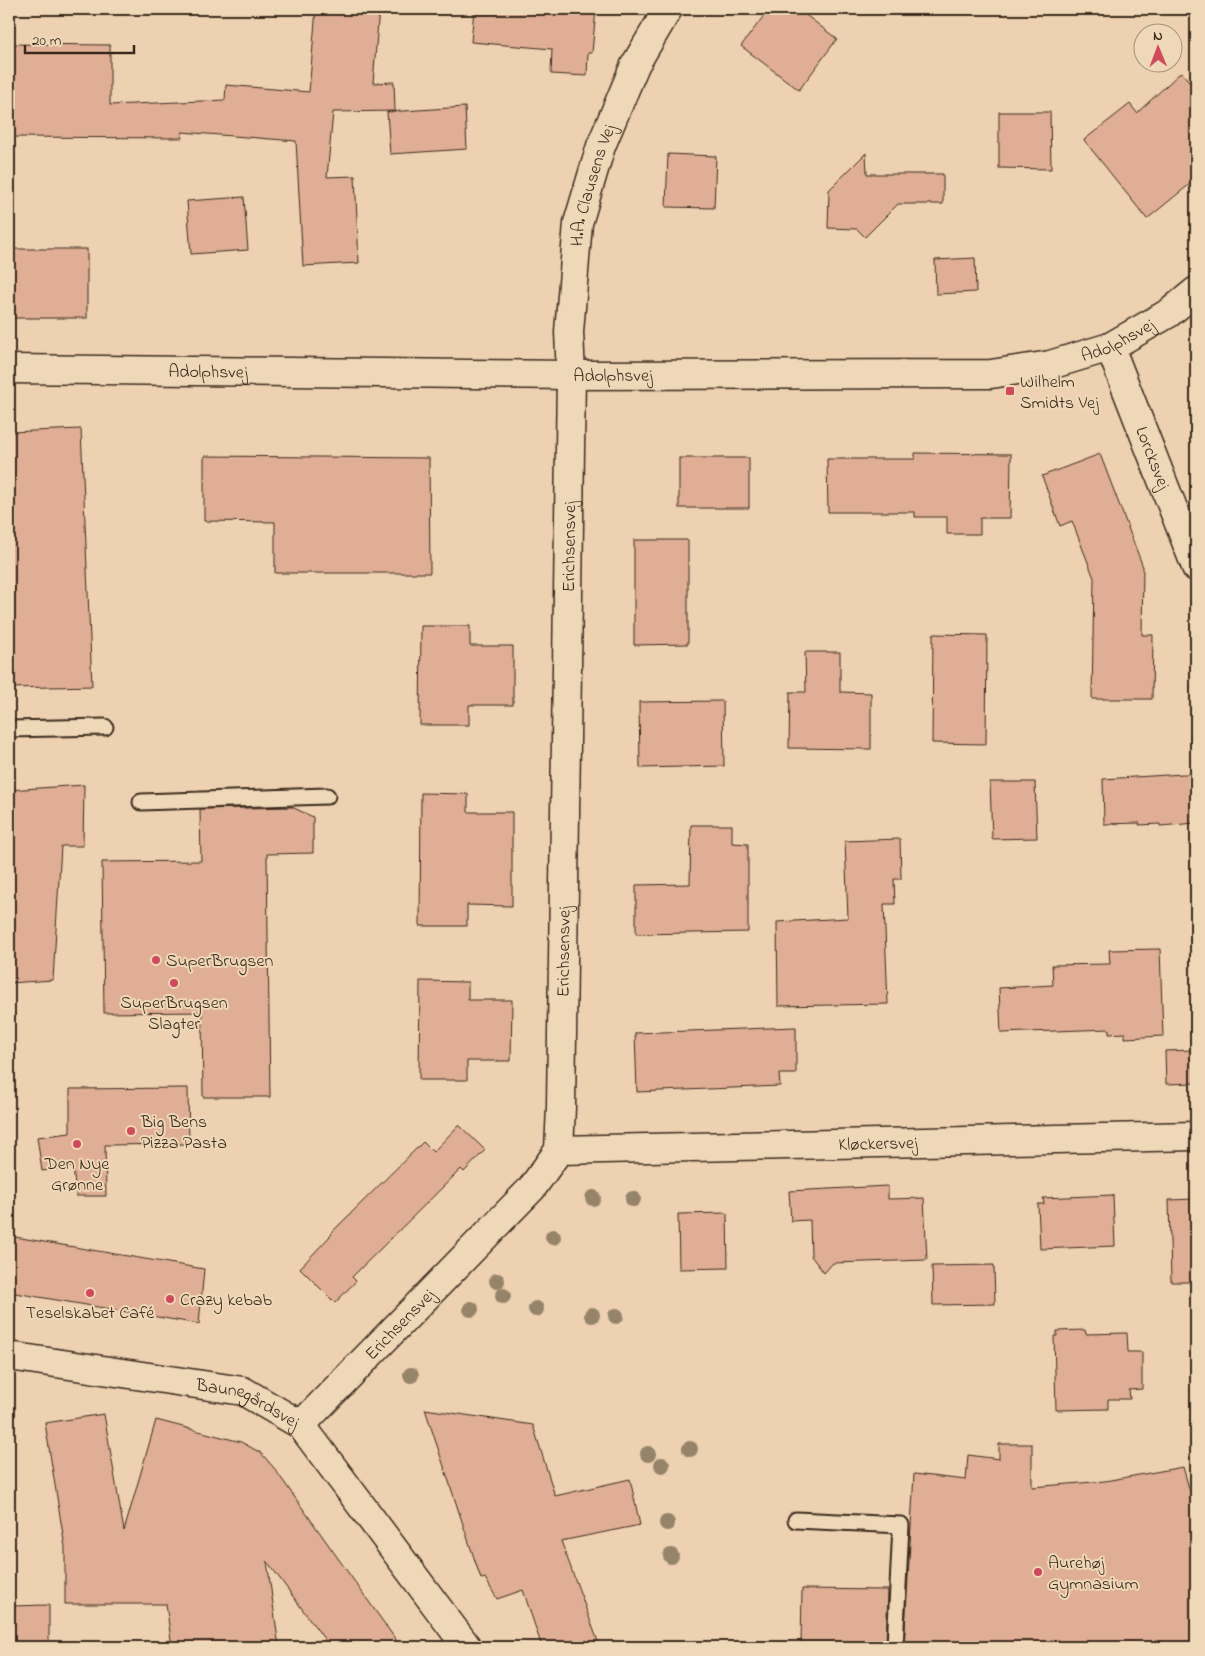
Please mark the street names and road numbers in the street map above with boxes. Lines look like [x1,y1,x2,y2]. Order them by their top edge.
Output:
street label: H.A. Clausens Vej [565,120,624,247]
street label: Adolphsvej [1078,313,1161,370]
street label: Adolphsvej [168,360,248,387]
street label: Adolphsvej [573,364,653,390]
street label: Lorcksvej [1127,423,1176,494]
street label: Erichsensvej [557,501,584,592]
street label: Erichsensvej [552,906,579,997]
street label: Kløckersvej [838,1131,918,1159]
street label: Erichsensvej [360,1284,442,1367]
street label: Baunegårdsvej [193,1373,304,1436]

